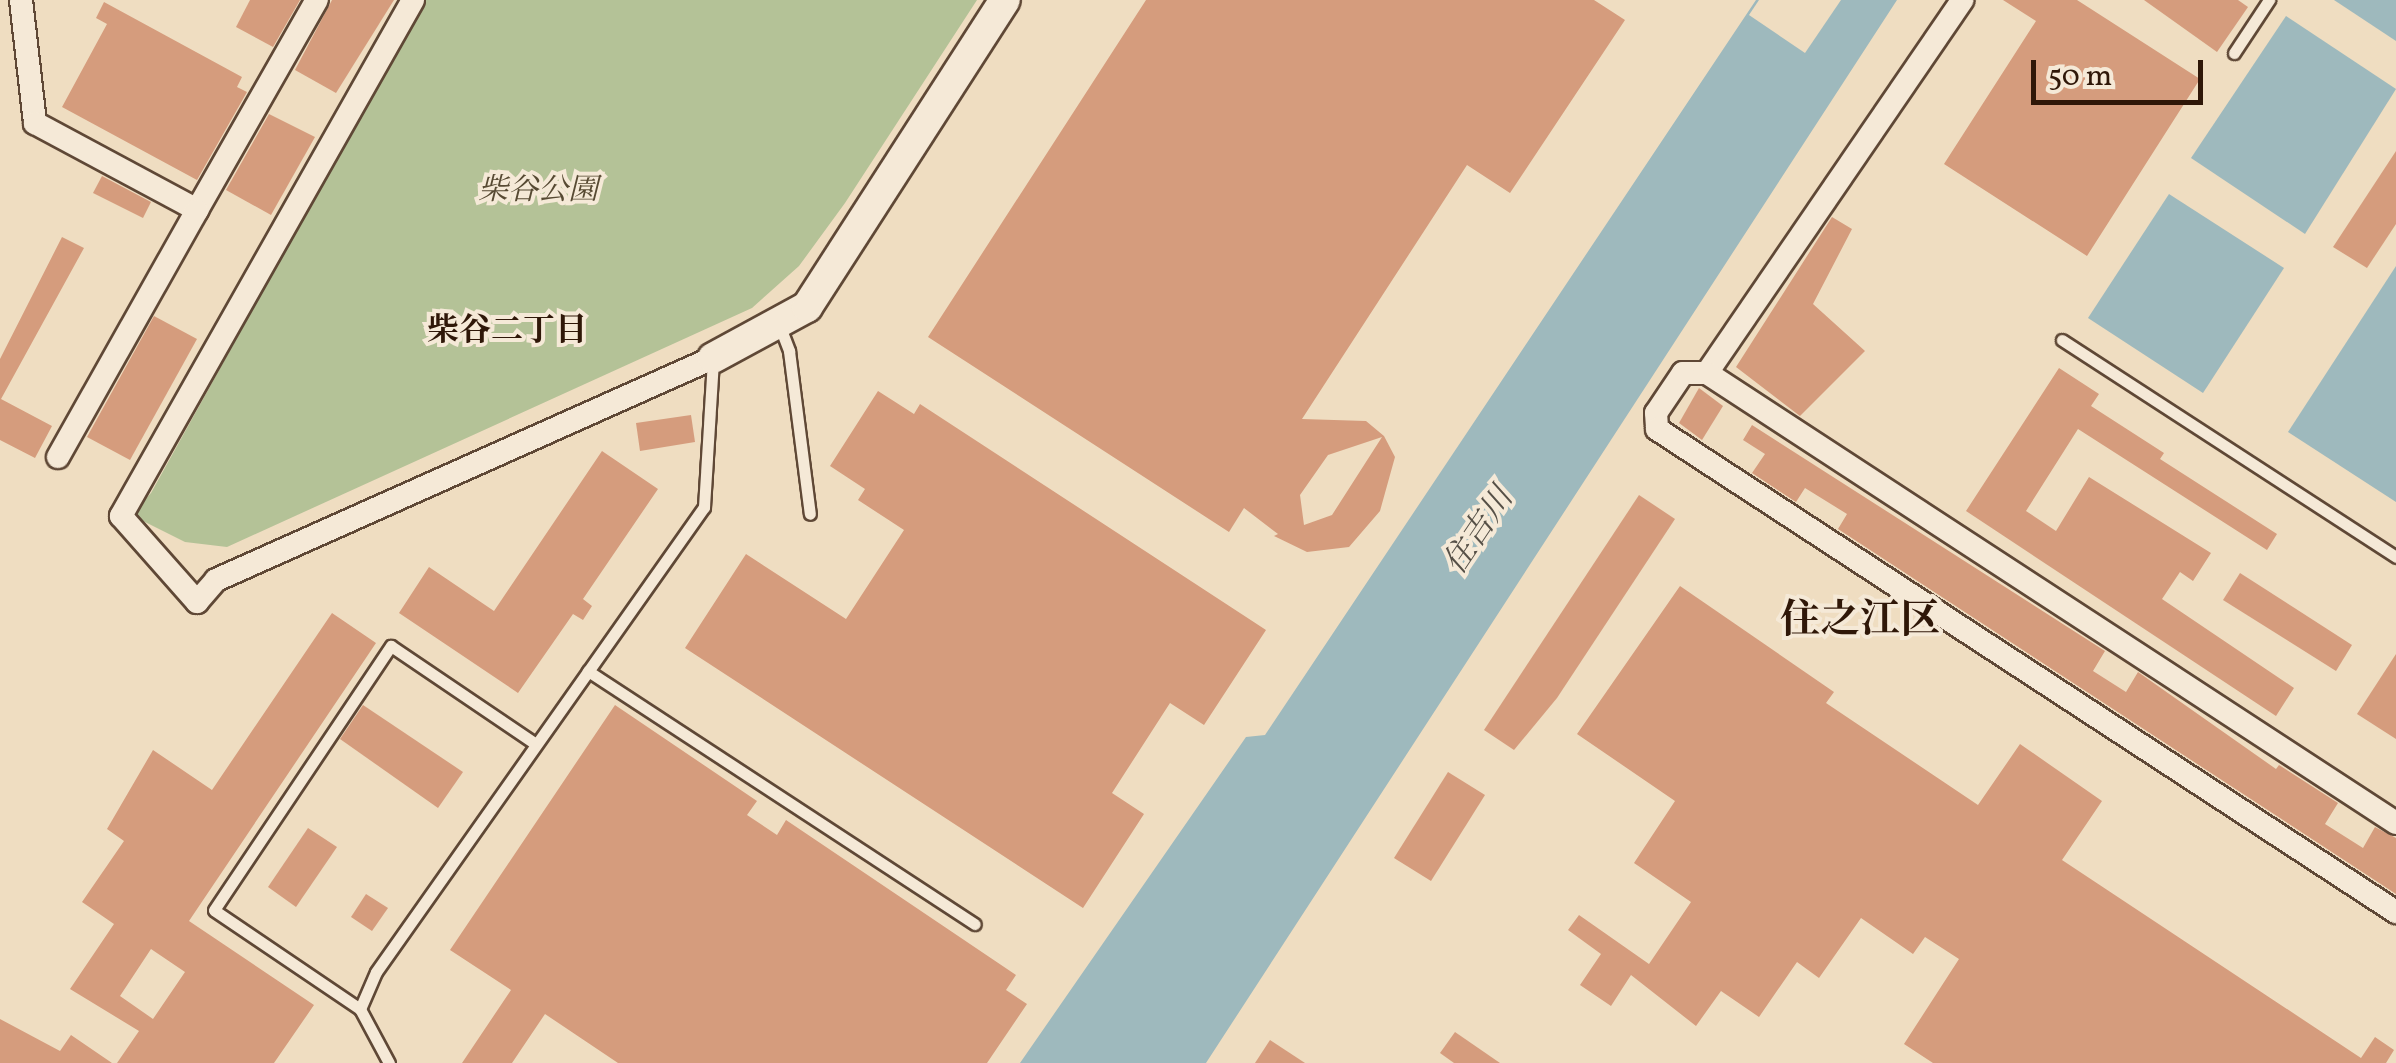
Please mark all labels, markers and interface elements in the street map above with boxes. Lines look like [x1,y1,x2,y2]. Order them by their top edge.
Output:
scale bar [2036,40,2208,102]
text: 50 m [2048,56,2112,98]
park label: 柴谷公園 [478,173,598,209]
district label: 柴谷二丁目 [427,313,587,351]
water label: 住吉川 [1437,481,1523,583]
district label: 住之江区 [1780,598,1940,646]

